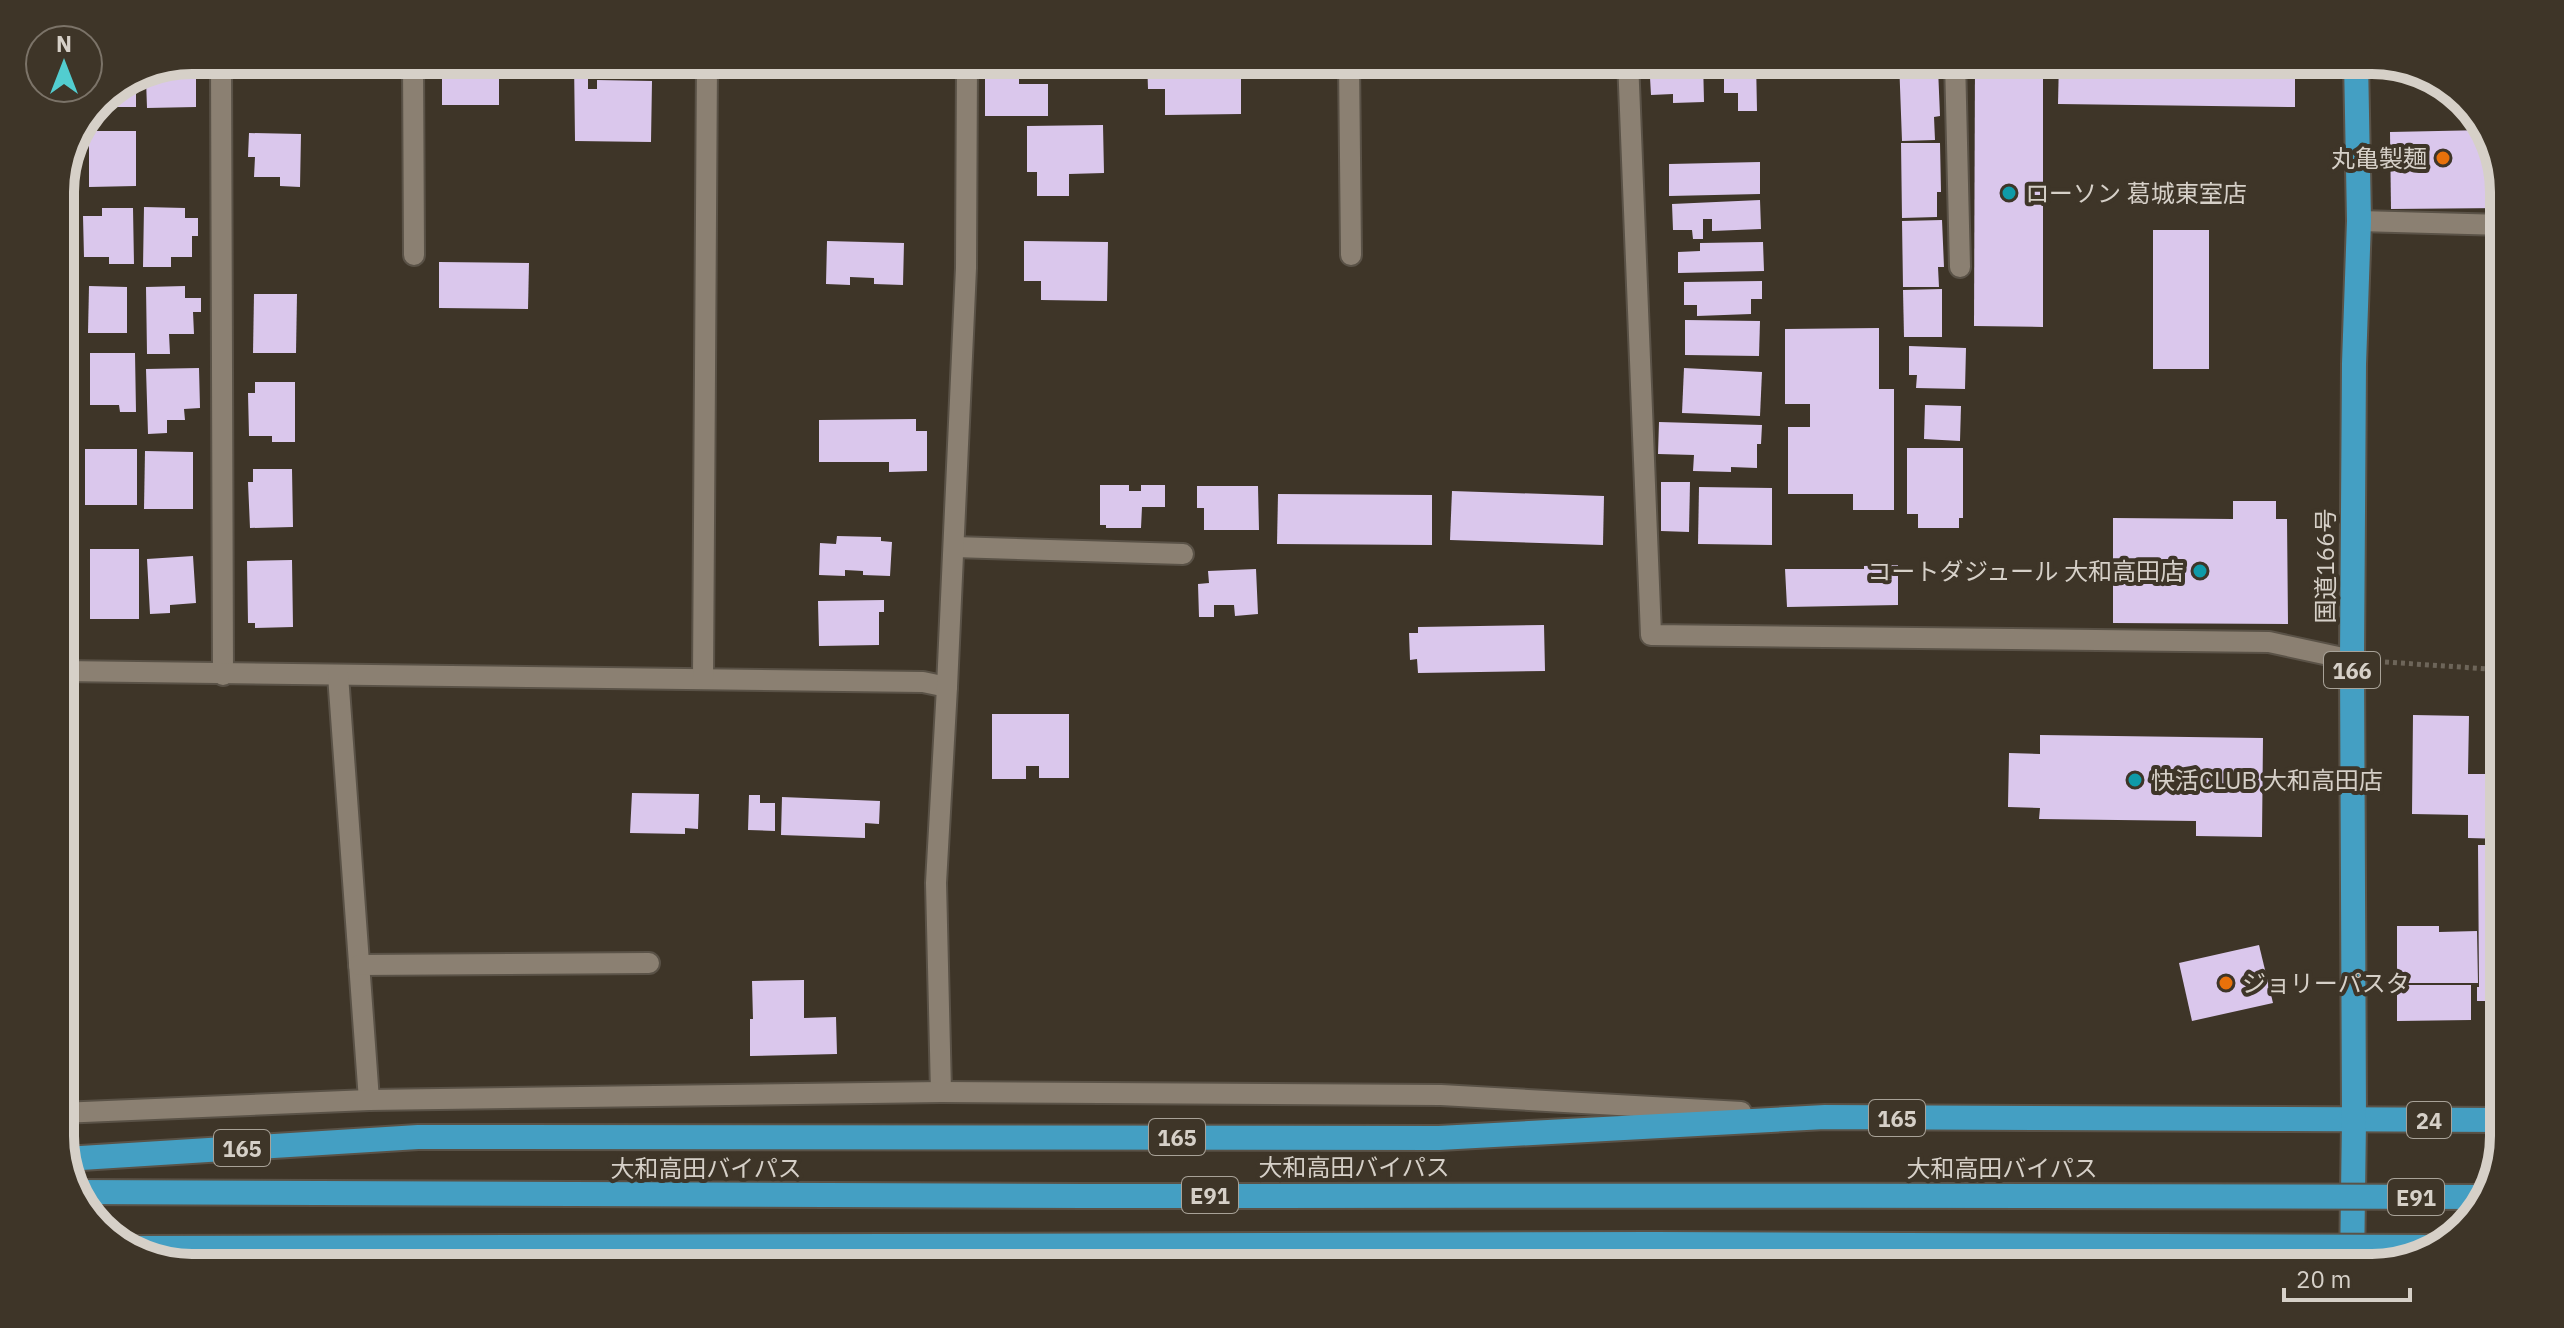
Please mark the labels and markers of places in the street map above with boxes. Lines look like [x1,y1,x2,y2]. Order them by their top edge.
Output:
place label: 丸亀製麺 [2331,142,2427,174]
marker: 丸亀製麺 [2434,149,2452,167]
place label: ローソン 葛城東室店 [2025,177,2247,209]
marker: ローソン 葛城東室店 [2000,184,2018,202]
place label: コートダジュール 大和高田店 [1868,555,2184,587]
marker: コートダジュール 大和高田店 [2191,562,2209,580]
place label: 快活CLUB 大和高田店 [2151,764,2383,796]
marker: 快活CLUB 大和高田店 [2126,771,2144,789]
place label: ジョリーパスタ [2242,967,2410,999]
marker: ジョリーパスタ [2217,974,2235,992]

